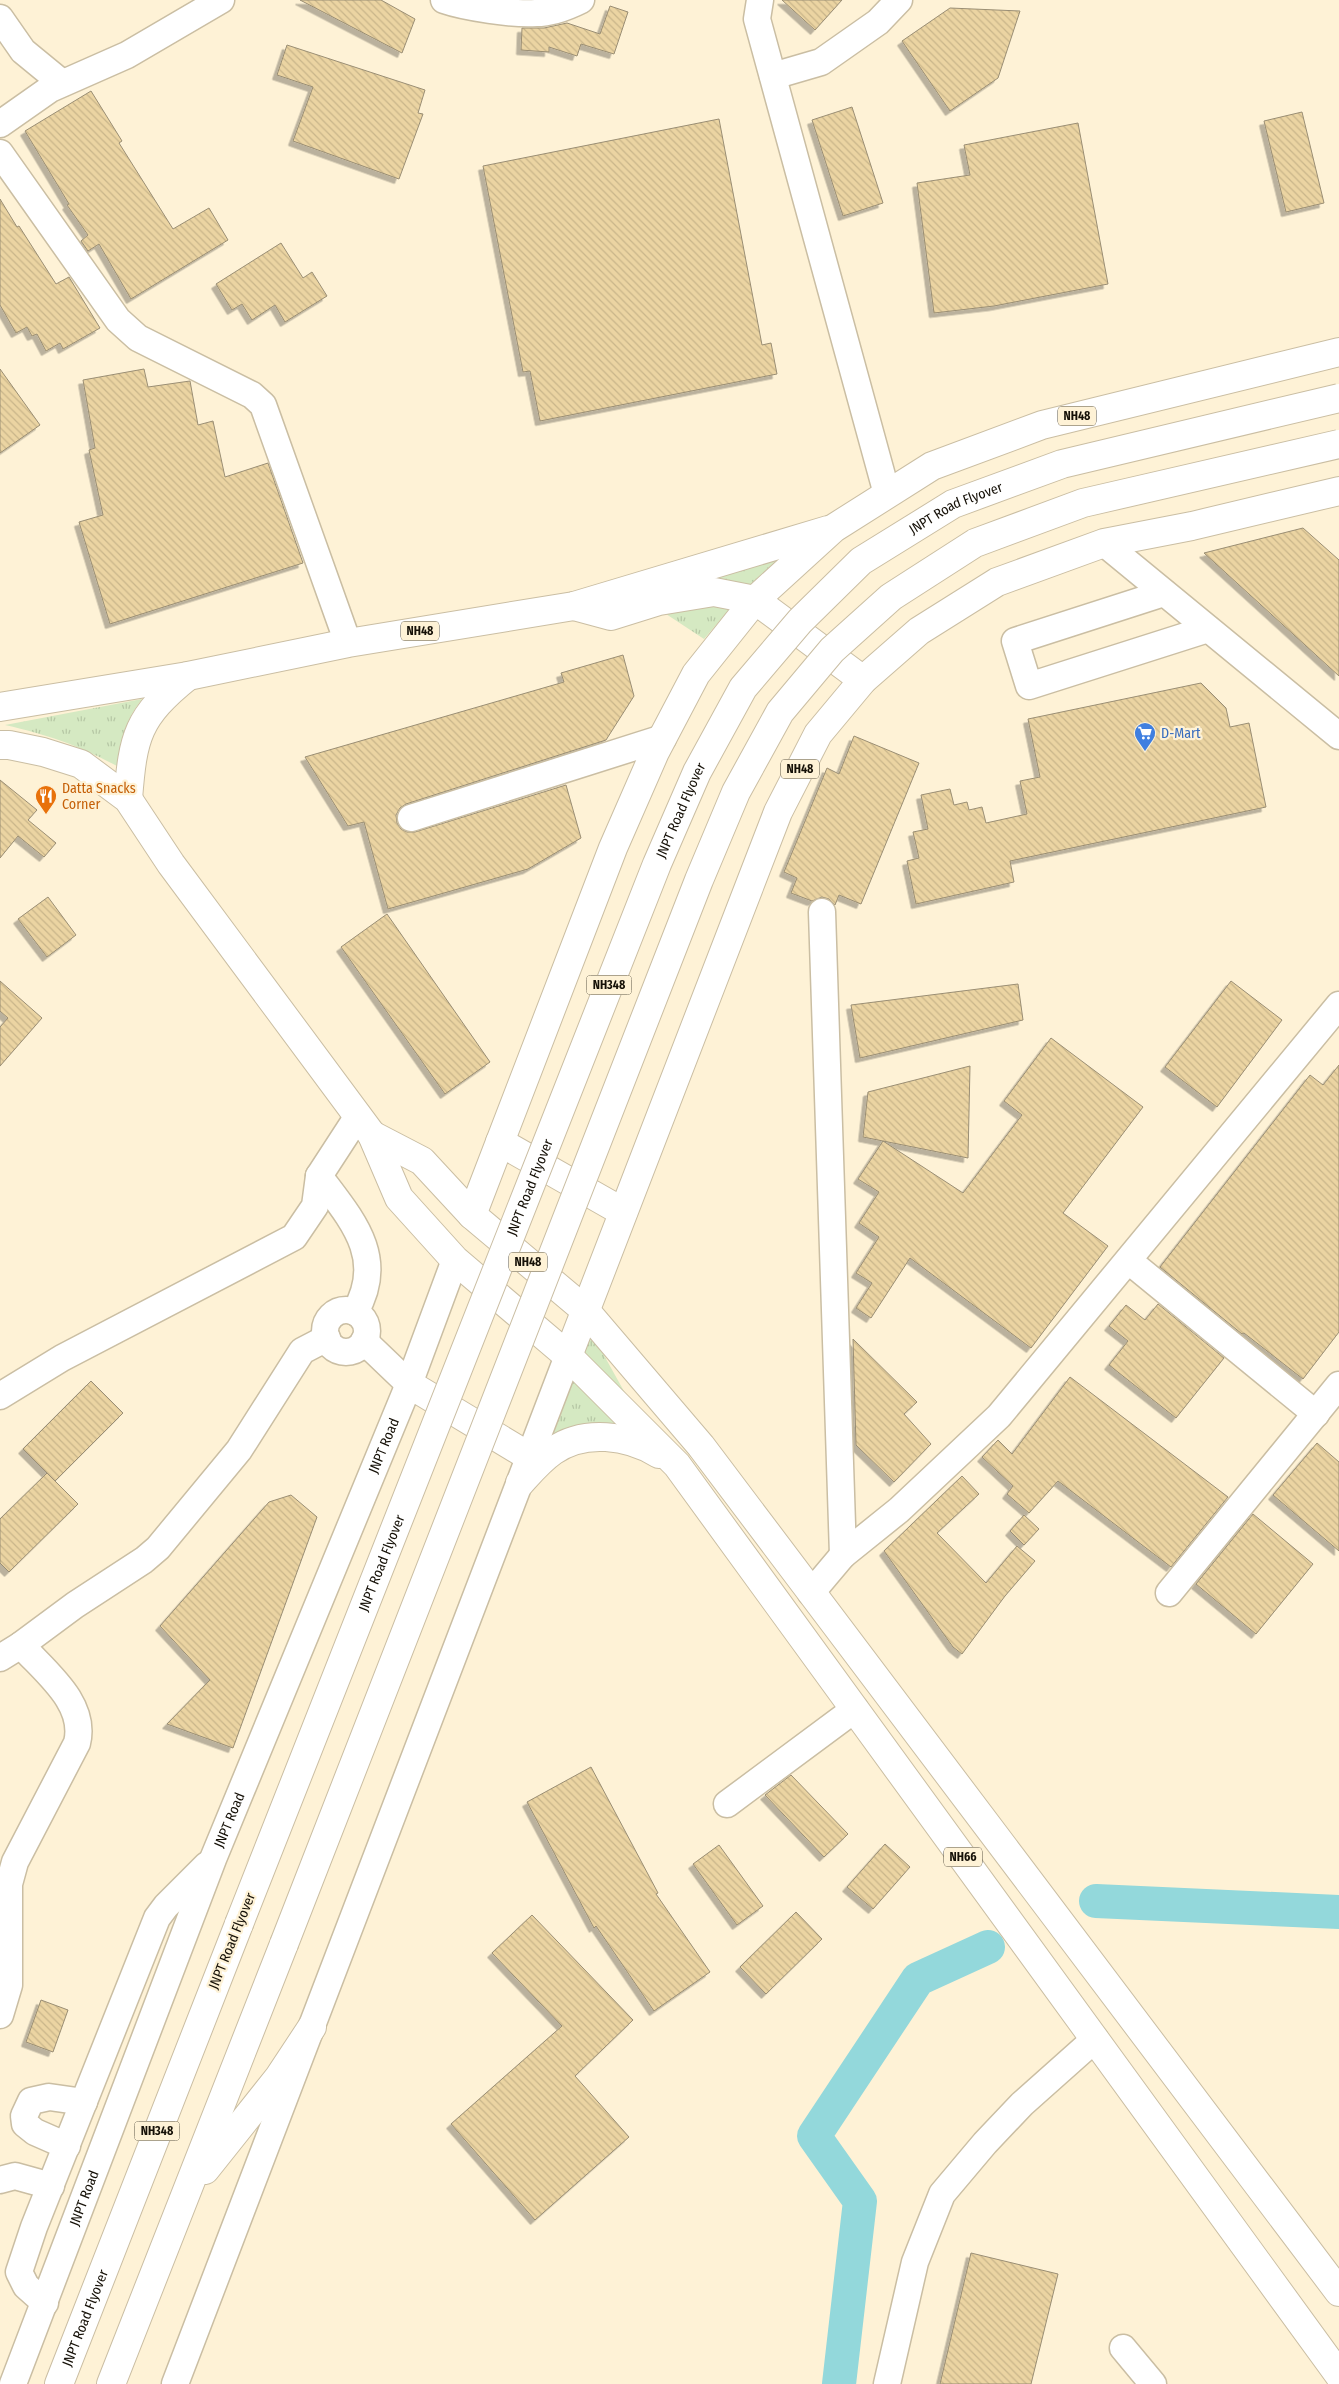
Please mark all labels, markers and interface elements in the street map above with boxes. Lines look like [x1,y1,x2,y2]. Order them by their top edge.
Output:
road number: NH48 [1058,406,1096,426]
street label: JNPT Road Flyover [906,478,1005,538]
road number: NH48 [401,622,439,640]
supermarket icon: D-Mart [1133,721,1157,752]
place label: D-Mart [1161,725,1201,742]
street label: JNPT Road Flyover [652,759,709,861]
road number: NH48 [781,760,819,779]
place label: Datta Snacks Corner [62,780,136,813]
restaurant icon: Datta Snacks Corner [34,784,58,815]
road number: NH348 [586,976,632,994]
street label: JNPT Road Flyover [503,1136,556,1238]
road number: NH48 [509,1252,547,1272]
street label: JNPT Road [365,1415,403,1476]
street label: JNPT Road Flyover [355,1512,408,1614]
street label: JNPT Road [210,1790,248,1850]
road number: NH66 [944,1848,982,1866]
street label: JNPT Road Flyover [205,1890,259,1992]
road number: NH348 [134,2122,180,2140]
street label: JNPT Road [66,2168,102,2228]
street label: JNPT Road Flyover [58,2267,112,2369]

